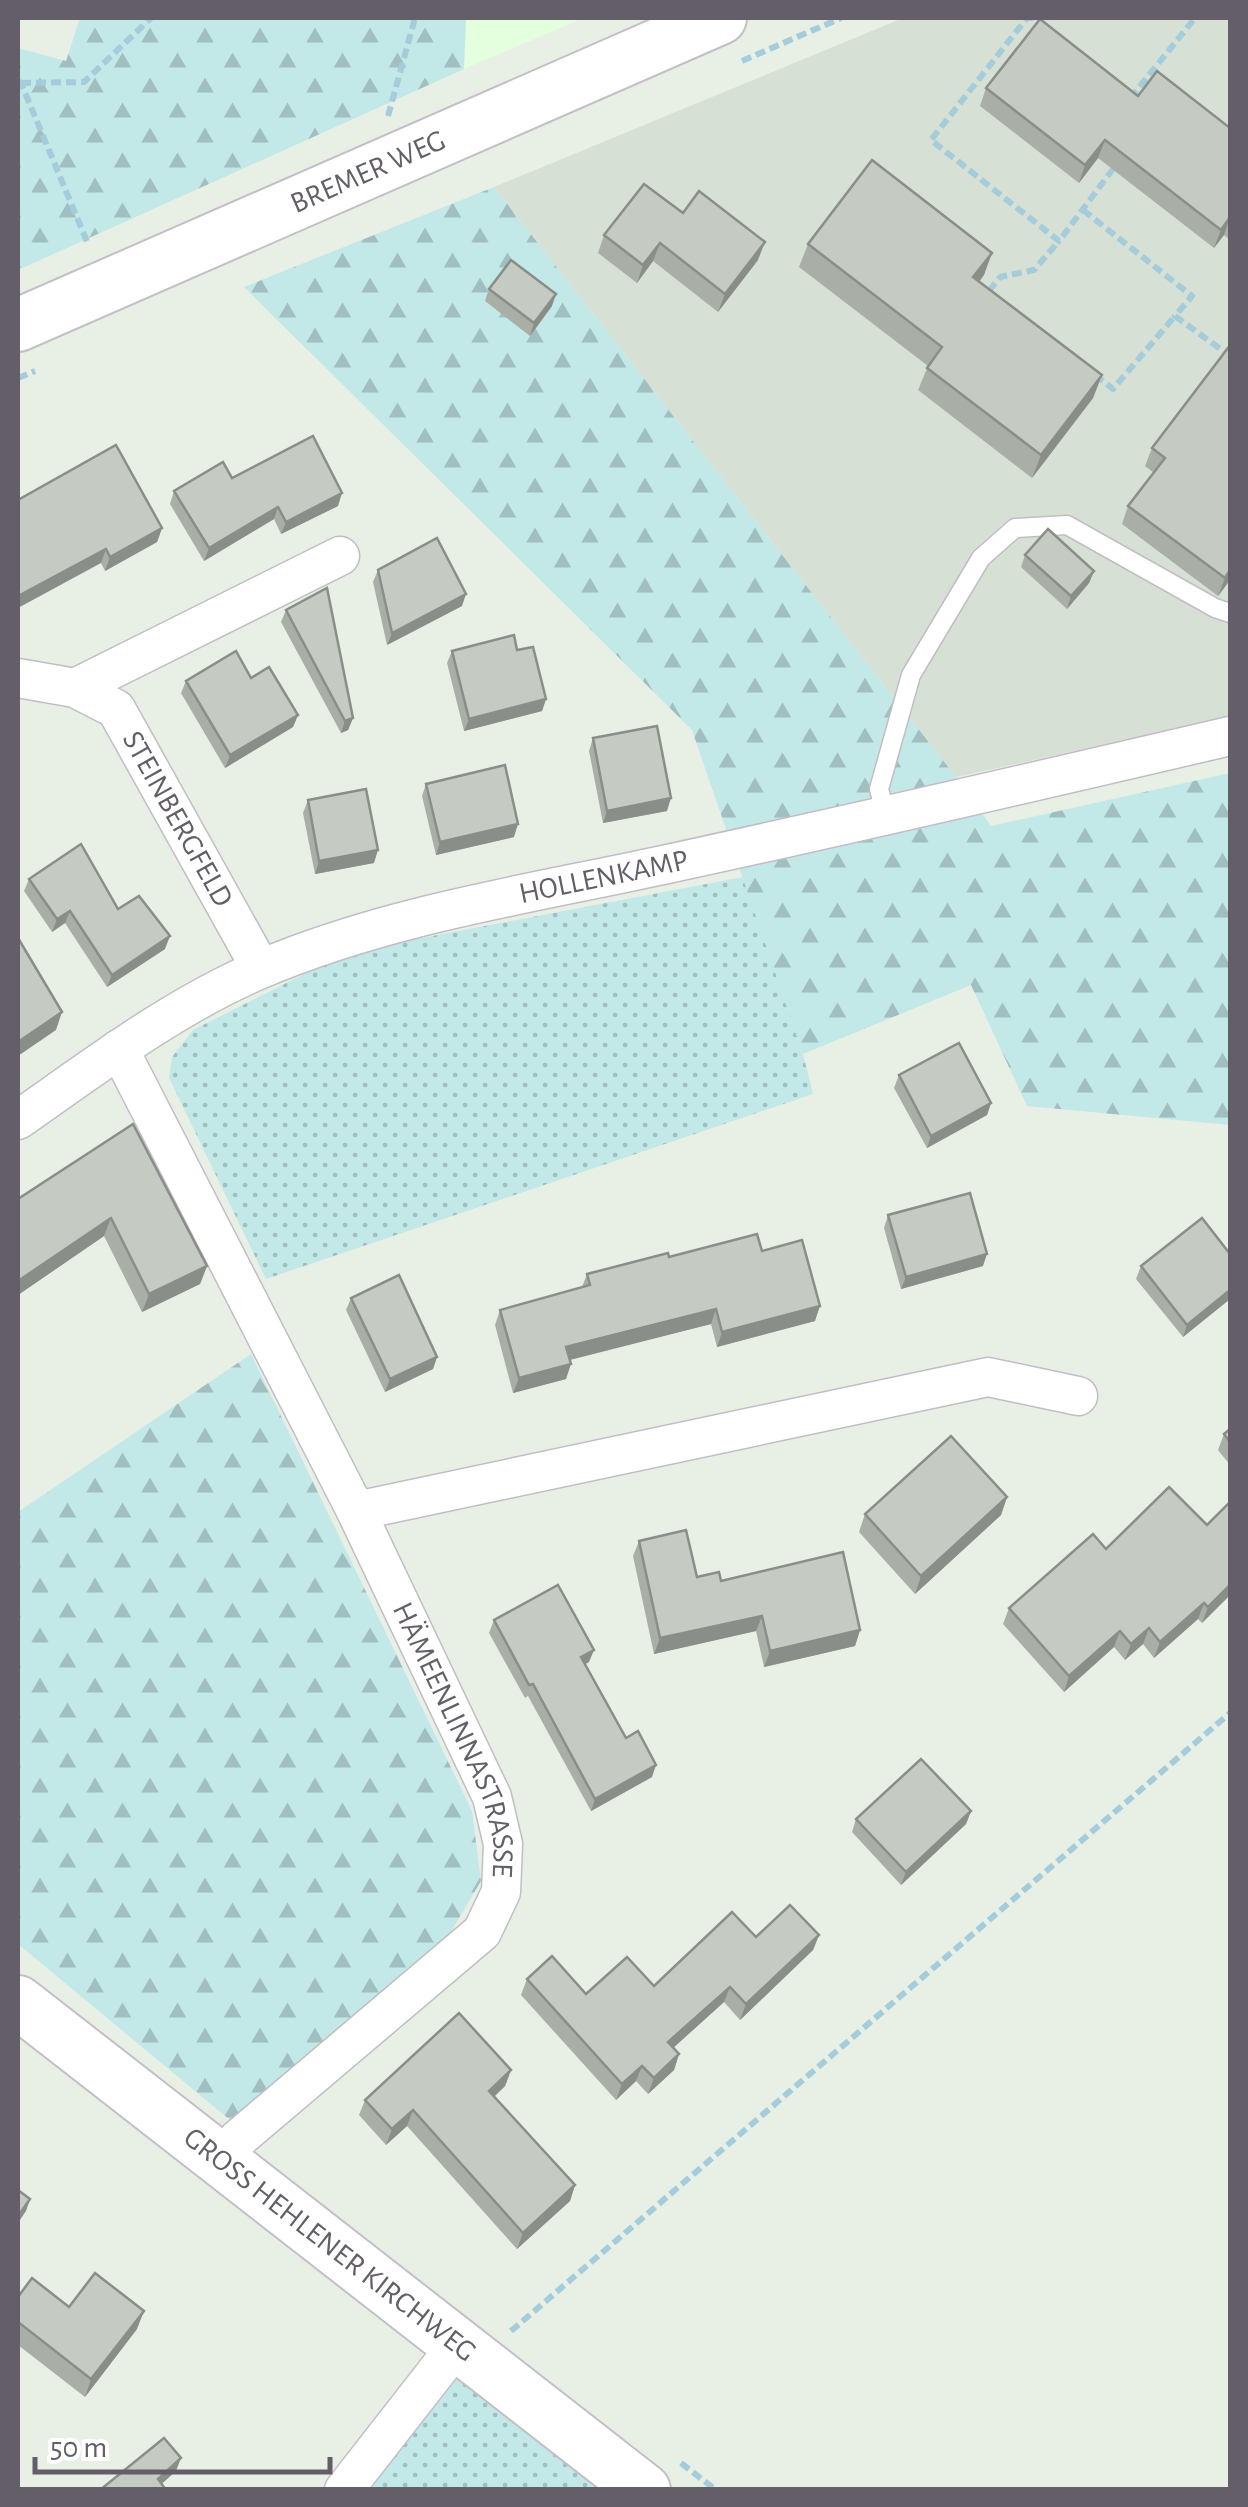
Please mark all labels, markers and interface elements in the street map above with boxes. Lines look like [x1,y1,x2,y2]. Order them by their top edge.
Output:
street label: BREMER WEG [286,125,450,219]
street label: STEINBERGFELD [117,726,238,912]
street label: HOLLENKAMP [516,845,691,909]
street label: HÄMEENLINNASTRASSE [387,1598,519,1878]
street label: GROSS HEHLENER KIRCHWEG [178,2122,481,2368]
scale bar [35,2412,330,2474]
text: 50 m [50,2433,107,2463]

